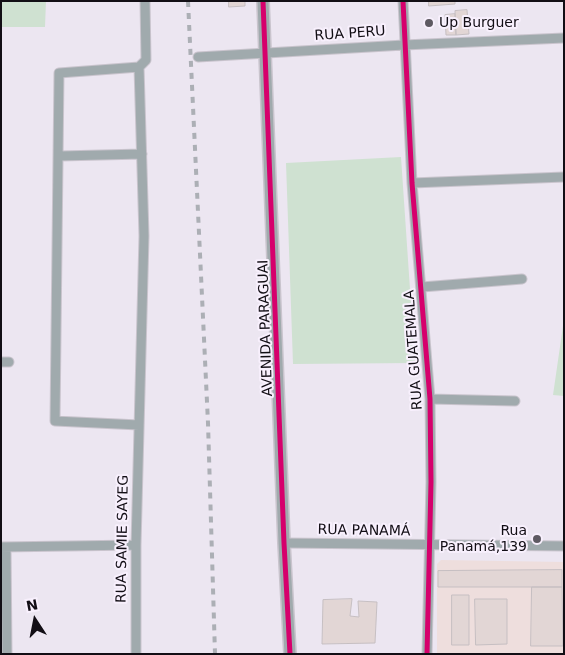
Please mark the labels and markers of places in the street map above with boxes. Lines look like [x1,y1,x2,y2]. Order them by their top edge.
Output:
place label: Up Burguer [439,15,519,31]
marker: Up Burguer [423,17,435,29]
place label: Rua Panamá,139 [440,523,527,556]
marker: Rua Panamá,139 [531,533,543,545]

